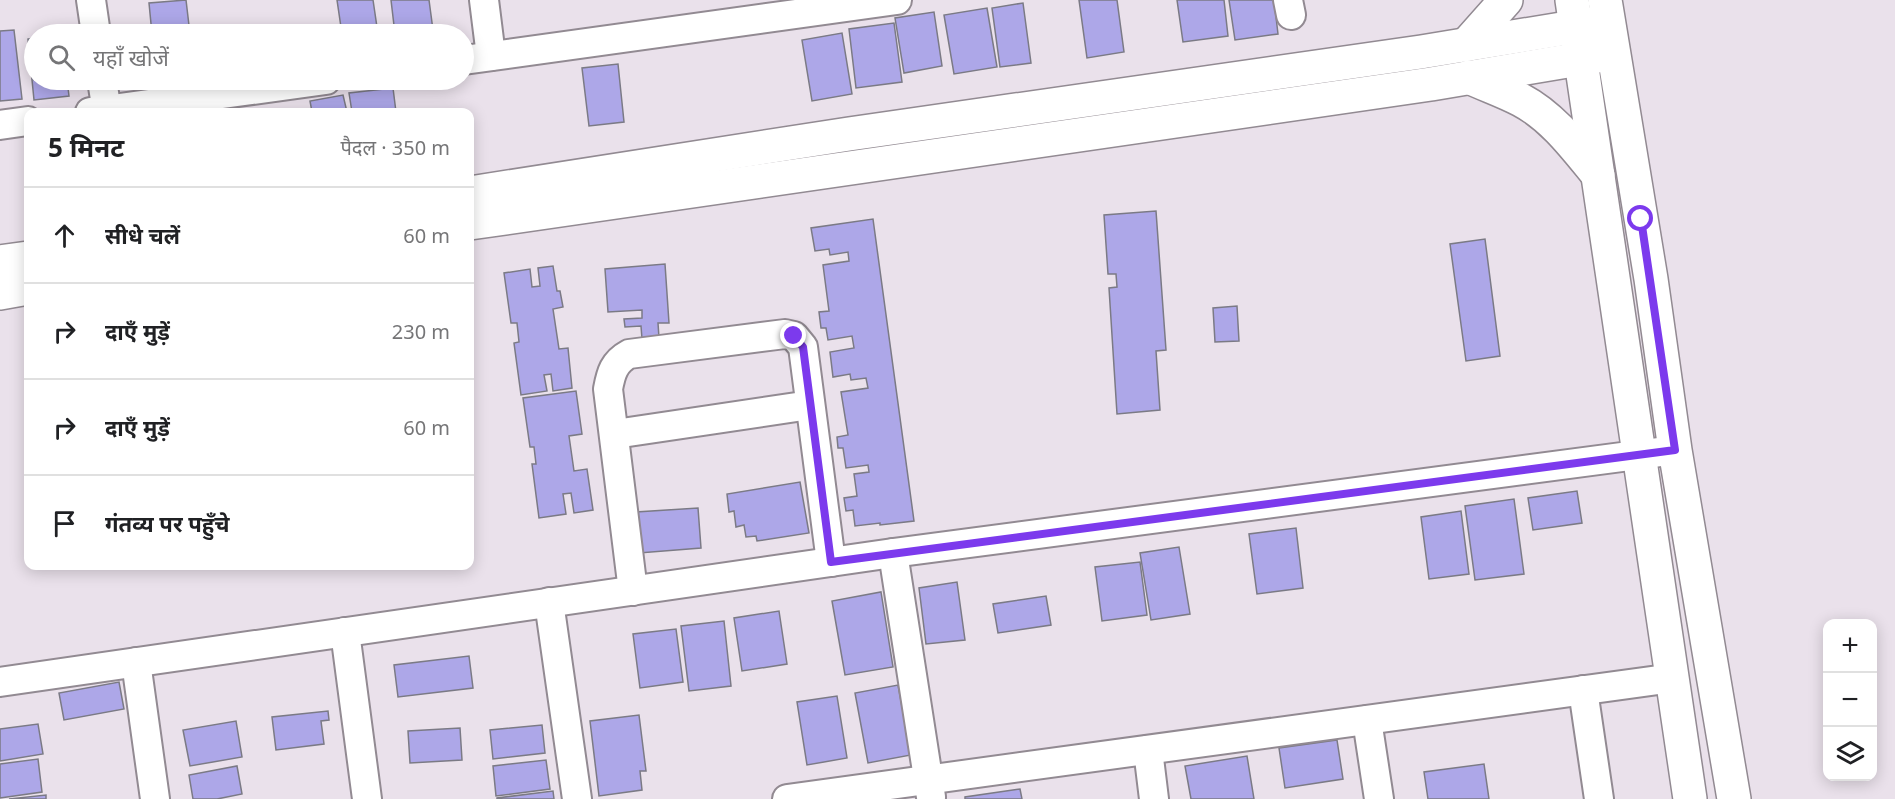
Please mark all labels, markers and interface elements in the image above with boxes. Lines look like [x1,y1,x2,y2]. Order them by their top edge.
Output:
search box [24,24,474,90]
icon: search [45,41,78,74]
text: यहाँ खोजें [93,42,169,72]
text: 5 मिनट [48,129,124,165]
text: पैदल · 350 m [340,134,450,161]
route start [1627,205,1653,231]
icon: ahead [48,219,81,252]
text: सीधे चलें [105,220,180,250]
text: 60 m [403,222,450,249]
icon: right [48,315,81,348]
text: दाएँ मुड़ें [105,316,170,346]
text: 230 m [392,318,450,345]
route end [780,322,806,348]
icon: right [48,411,81,444]
text: दाएँ मुड़ें [105,412,170,442]
text: 60 m [403,414,450,441]
icon: arrive [48,507,81,540]
text: गंतव्य पर पहुँचे [105,508,230,538]
map controls [1823,619,1877,781]
button: + [1823,619,1877,673]
button: − [1823,673,1877,727]
button: layers [1823,727,1877,781]

